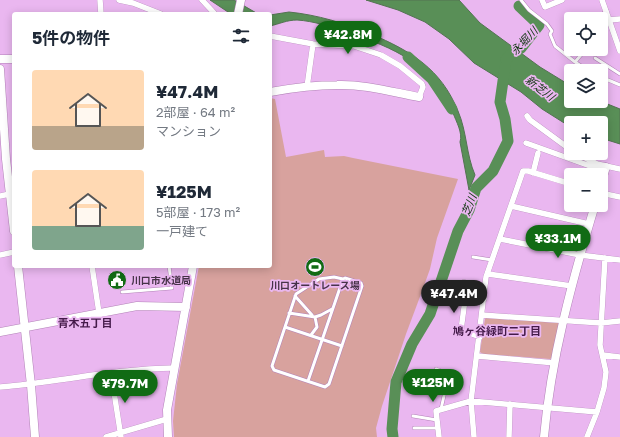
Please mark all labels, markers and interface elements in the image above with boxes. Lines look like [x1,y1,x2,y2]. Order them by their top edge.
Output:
map controls [564,12,608,212]
button: locate [564,12,608,56]
pin: ¥42.8M [315,21,381,55]
water label: 永堀川 [508,24,540,57]
icon: filters [230,25,252,47]
text: ¥42.8M [324,26,372,42]
text: 5件の物件 [32,27,110,48]
button: layers [564,64,608,108]
water label: 新芝川 [523,72,558,103]
text: ¥47.4M [156,81,218,102]
icon: home [64,86,112,134]
text: 2部屋 · 64 m² [156,104,235,120]
button: + [564,116,608,160]
text: マンション [156,123,221,139]
button: − [564,168,608,212]
text: ¥125M [156,181,212,202]
icon: home [64,186,112,234]
water label: 芝川 [459,191,479,217]
text: 5部屋 · 173 m² [156,204,240,220]
text: 一戸建て [156,223,208,239]
pin: ¥33.1M [525,225,591,259]
text: ¥33.1M [535,230,581,246]
sports icon: 川口オートレース場 [304,256,326,278]
public building icon: 川口市水道局 [106,269,128,291]
place label: 川口市水道局 [131,274,191,286]
place label: 川口オートレース場 [270,279,360,291]
pin: ¥47.4M [421,280,487,314]
text: ¥47.4M [430,285,478,301]
district label: 青木五丁目 [58,316,113,329]
district label: 鳩ヶ谷緑町二丁目 [453,324,541,337]
pin: ¥125M [405,369,461,403]
pin: ¥79.7M [92,370,158,404]
text: ¥125M [412,374,454,390]
text: ¥79.7M [102,375,148,391]

